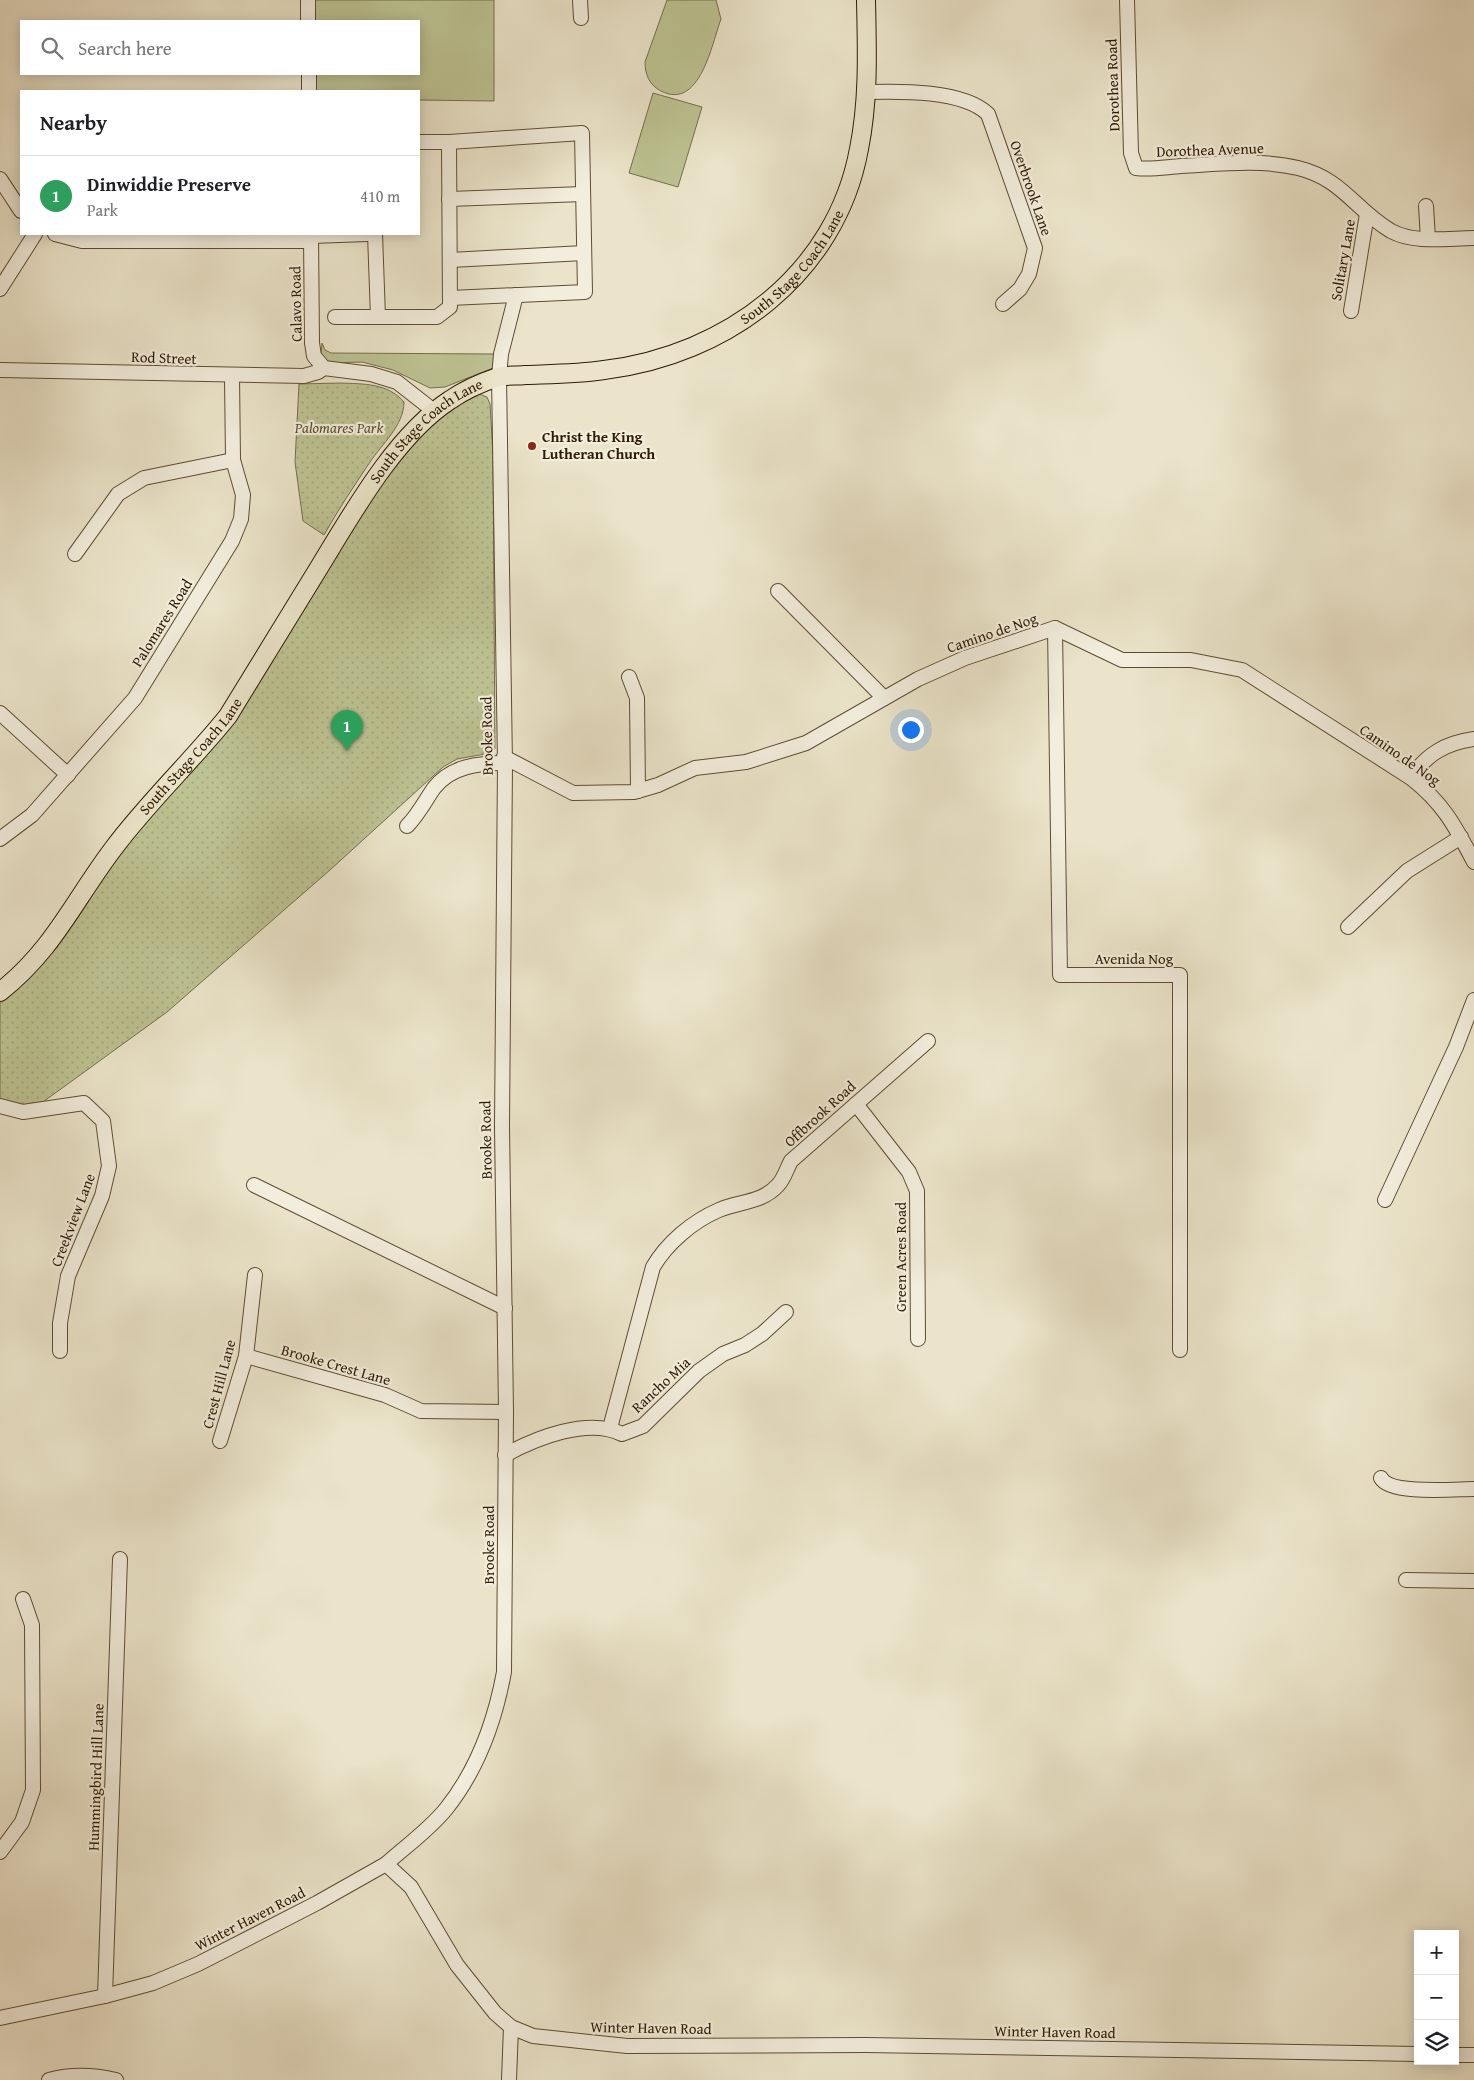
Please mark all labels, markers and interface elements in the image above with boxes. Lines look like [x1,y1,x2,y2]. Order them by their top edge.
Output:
search box [20,20,420,75]
icon: search [38,34,66,62]
text: Search here [78,34,172,62]
street label: Dorothea Road [1100,38,1125,132]
text: Nearby [40,107,107,138]
street label: Overbrook Lane [1005,137,1058,238]
street label: Dorothea Avenue [1156,137,1264,162]
text: Dinwiddie Preserve [87,170,251,198]
text: 1 [52,184,60,208]
text: 410 m [360,184,400,208]
text: Park [87,198,118,222]
street label: South Stage Coach Lane [736,206,848,329]
street label: Solitary Lane [1325,217,1360,302]
street label: Calavo Road [284,266,307,342]
street label: Rod Street [131,346,198,369]
street label: South Stage Coach Lane [364,373,486,487]
park label: Palomares Park [294,417,383,438]
place label: Christ the King Lutheran Church [542,426,655,464]
marker: Christ the King Lutheran Church [526,440,538,452]
street label: Palomares Road [126,575,197,671]
street label: Camino de Nog [944,607,1040,658]
street label: South Stage Coach Lane [134,694,247,819]
street label: Brooke Road [475,696,498,776]
pin: 1 [331,710,363,751]
your location [898,717,924,743]
street label: Camino de Nog [1356,719,1445,791]
street label: Avenida Nog [1095,948,1174,969]
street label: Offbrook Road [779,1076,860,1152]
street label: Brooke Road [474,1100,497,1180]
street label: Creekview Lane [45,1170,100,1269]
street label: Green Acres Road [890,1202,911,1312]
street label: Crest Hill Lane [197,1337,240,1431]
street label: Brooke Crest Lane [279,1339,393,1390]
street label: Rancho Mia [627,1352,695,1417]
street label: Brooke Road [478,1506,499,1584]
street label: Hummingbird Hill Lane [82,1703,109,1851]
street label: Winter Haven Road [191,1882,309,1955]
map controls [1414,1930,1459,2065]
button: + [1414,1930,1459,1975]
button: − [1414,1975,1459,2020]
street label: Winter Haven Road [590,2016,712,2039]
street label: Winter Haven Road [994,2020,1116,2043]
button: layers [1414,2020,1459,2065]

